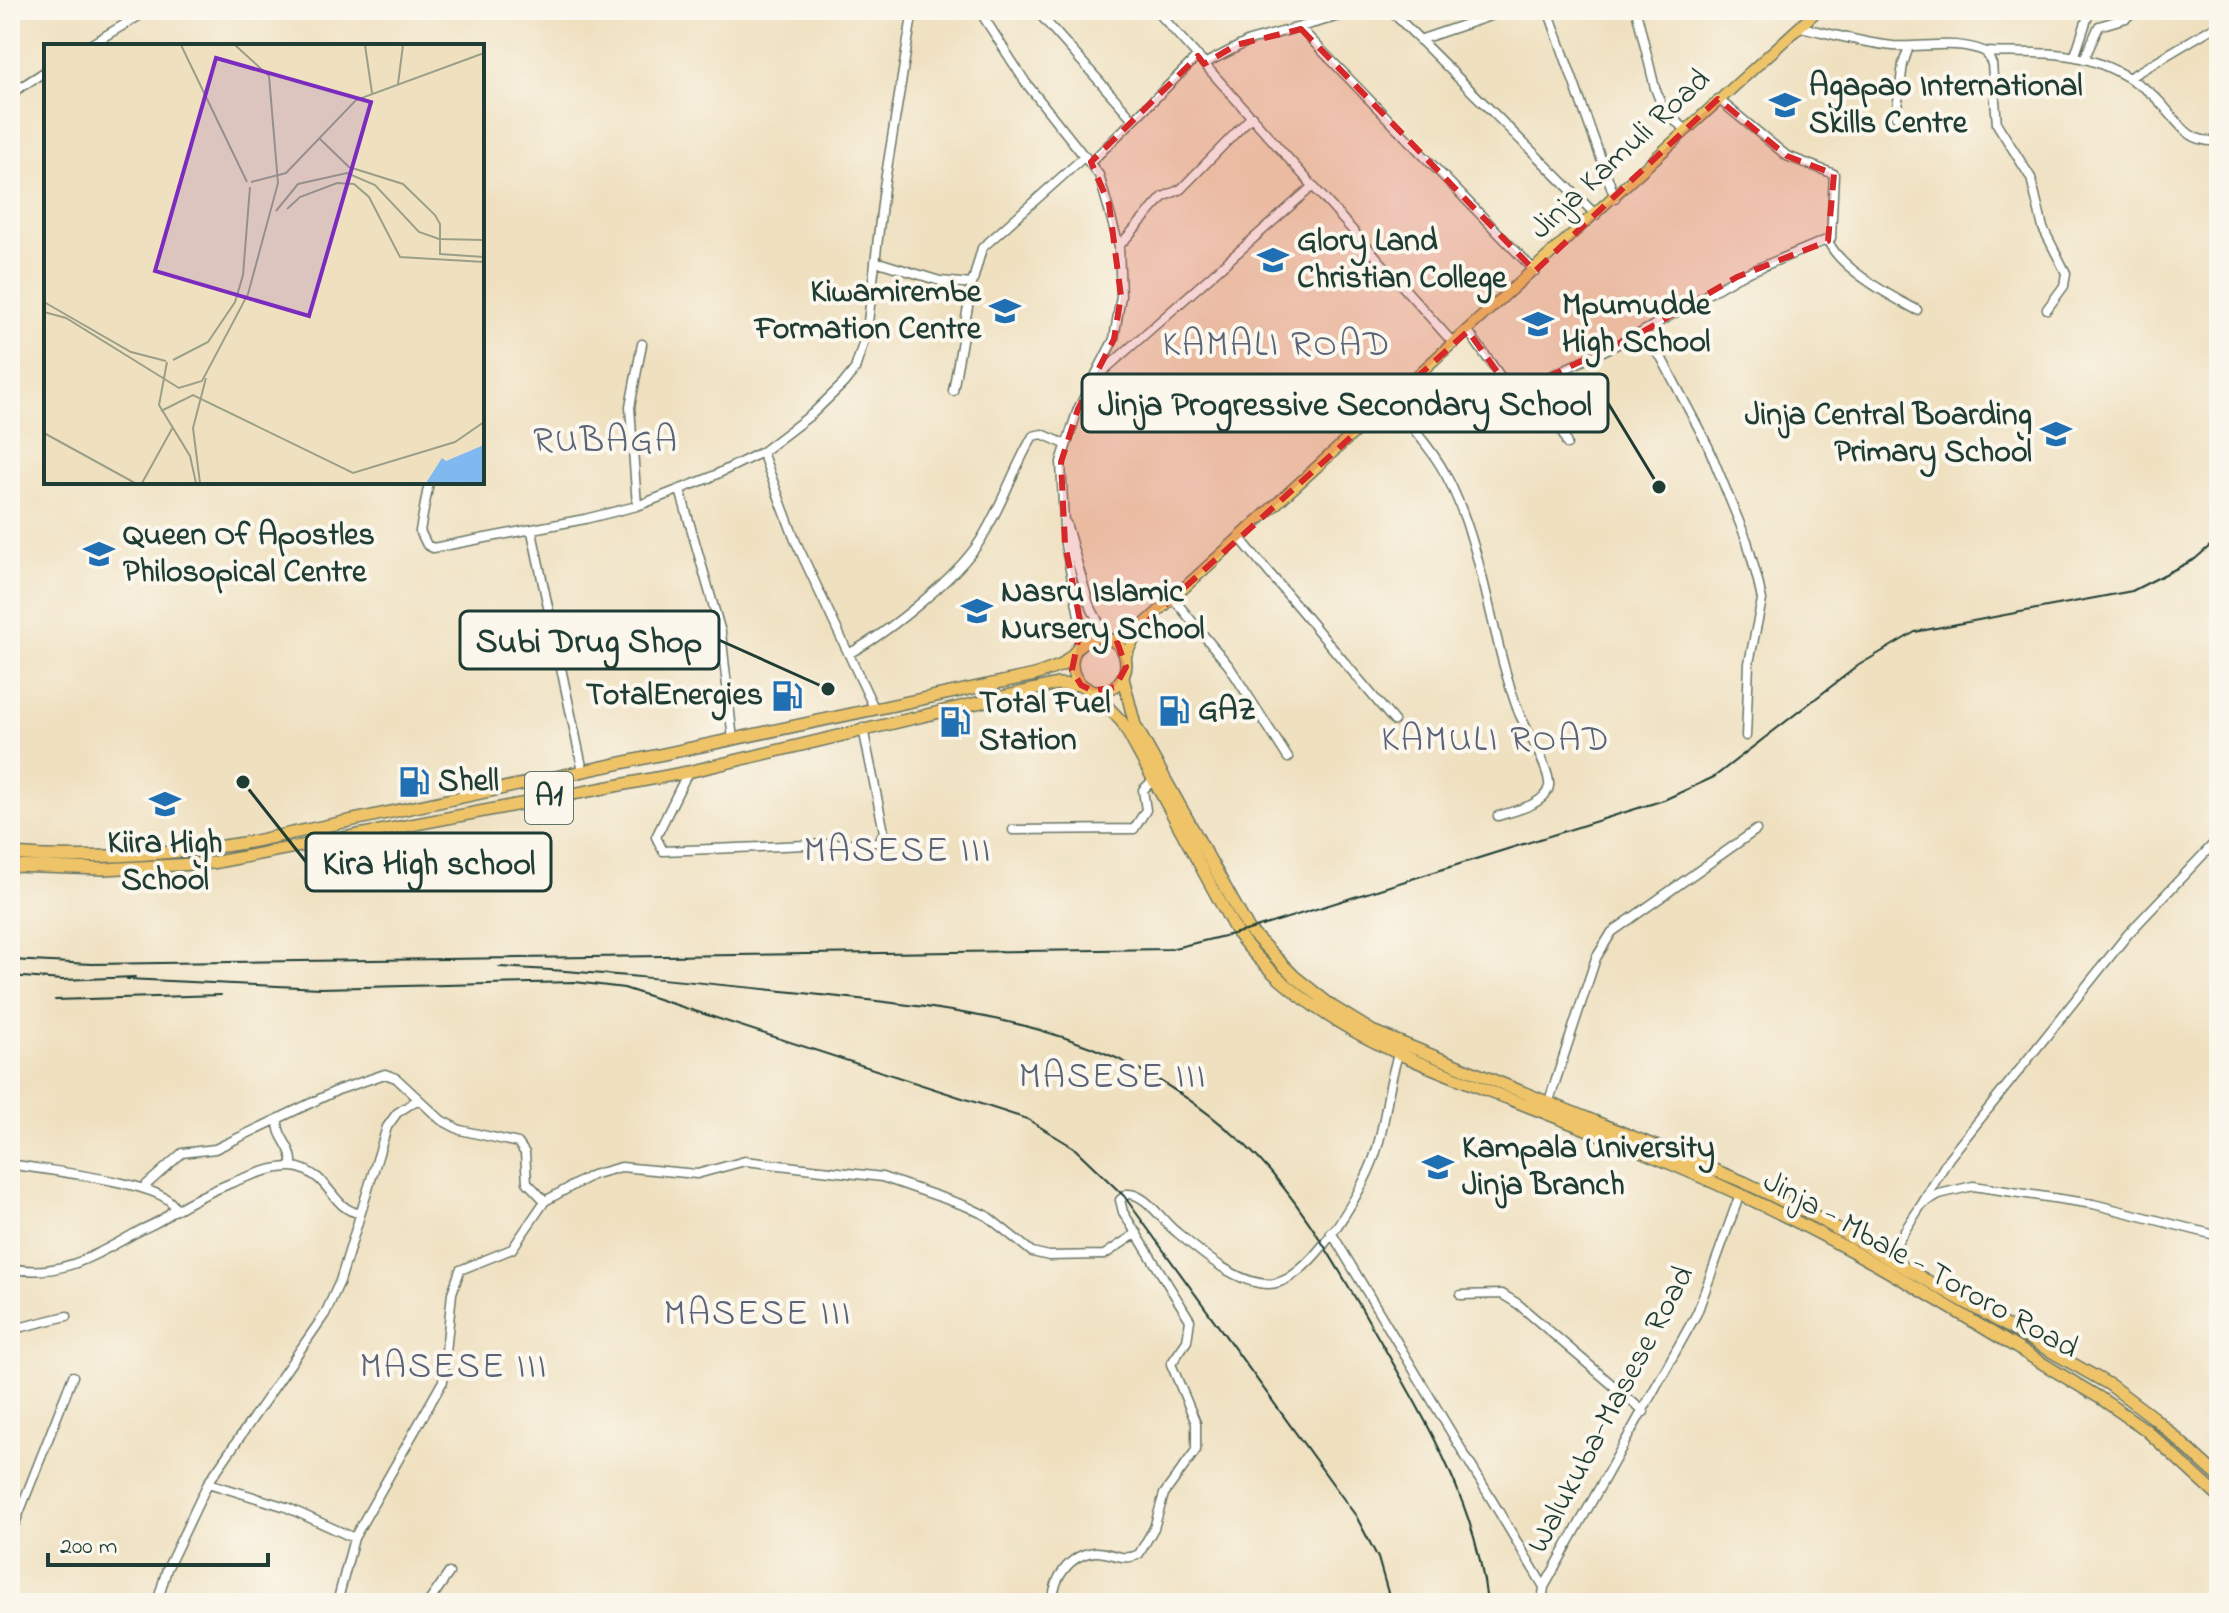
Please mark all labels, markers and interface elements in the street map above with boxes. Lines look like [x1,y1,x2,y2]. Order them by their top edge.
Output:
inset map [44,44,484,484]
street label: Jinja Kamuli Road [1520,58,1722,252]
place label: Agapao International Skills Centre [1809,64,2083,148]
school or university icon: Agapao International Skills Centre [1768,88,1802,122]
place label: Glory Land Christian College [1297,219,1508,304]
school or university icon: Glory Land Christian College [1256,243,1290,277]
place label: Kiwamirembe Formation Centre [753,270,983,354]
place label: Mpumudde High School [1562,283,1712,368]
school or university icon: Kiwamirembe Formation Centre [988,294,1022,328]
school or university icon: Mpumudde High School [1521,307,1555,341]
district label: KAMALI ROAD [1163,320,1391,373]
callout: Jinja Progressive Secondary School [1082,374,1608,432]
text: Jinja Progressive Secondary School [1098,382,1592,433]
place label: Jinja Central Boarding Primary School [1745,393,2032,478]
district label: RUBAGA [533,416,679,469]
school or university icon: Jinja Central Boarding Primary School [2039,417,2073,451]
place label: Queen Of Apostles Philosopical Centre [123,513,375,597]
school or university icon: Queen Of Apostles Philosopical Centre [82,537,116,571]
place label: Nasru Islamic Nursery School [1001,570,1205,655]
school or university icon: Nasru Islamic Nursery School [960,594,994,628]
callout: Subi Drug Shop [460,611,719,669]
text: Subi Drug Shop [476,619,702,670]
place label: TotalEnergies [586,673,763,721]
fuel station icon: TotalEnergies [770,679,804,713]
place label: Total Fuel Station [979,681,1111,765]
place label: GAZ [1198,688,1256,735]
fuel station icon: GAZ [1157,694,1191,728]
fuel station icon: Total Fuel Station [938,705,972,739]
district label: KAMULI ROAD [1381,715,1611,768]
place label: Shell [438,759,499,806]
fuel station icon: Shell [397,765,431,799]
road number: A1 [525,772,573,824]
school or university icon: Kiira High School [148,787,182,821]
place label: Kiira High School [108,821,222,905]
district label: MASESE III [804,826,992,879]
callout: Kira High school [306,833,551,891]
text: Kira High school [322,841,536,892]
district label: MASESE III [1019,1052,1207,1105]
place label: Kampala University Jinja Branch [1462,1126,1715,1210]
school or university icon: Kampala University Jinja Branch [1421,1150,1455,1184]
street label: Jinja - Mbale - Tororo Road [1754,1159,2086,1373]
street label: Walukuba-Masese Road [1516,1258,1708,1562]
district label: MASESE III [664,1289,852,1342]
district label: MASESE III [360,1342,548,1395]
scale bar [48,1517,268,1567]
text: 200 m [60,1530,117,1565]

